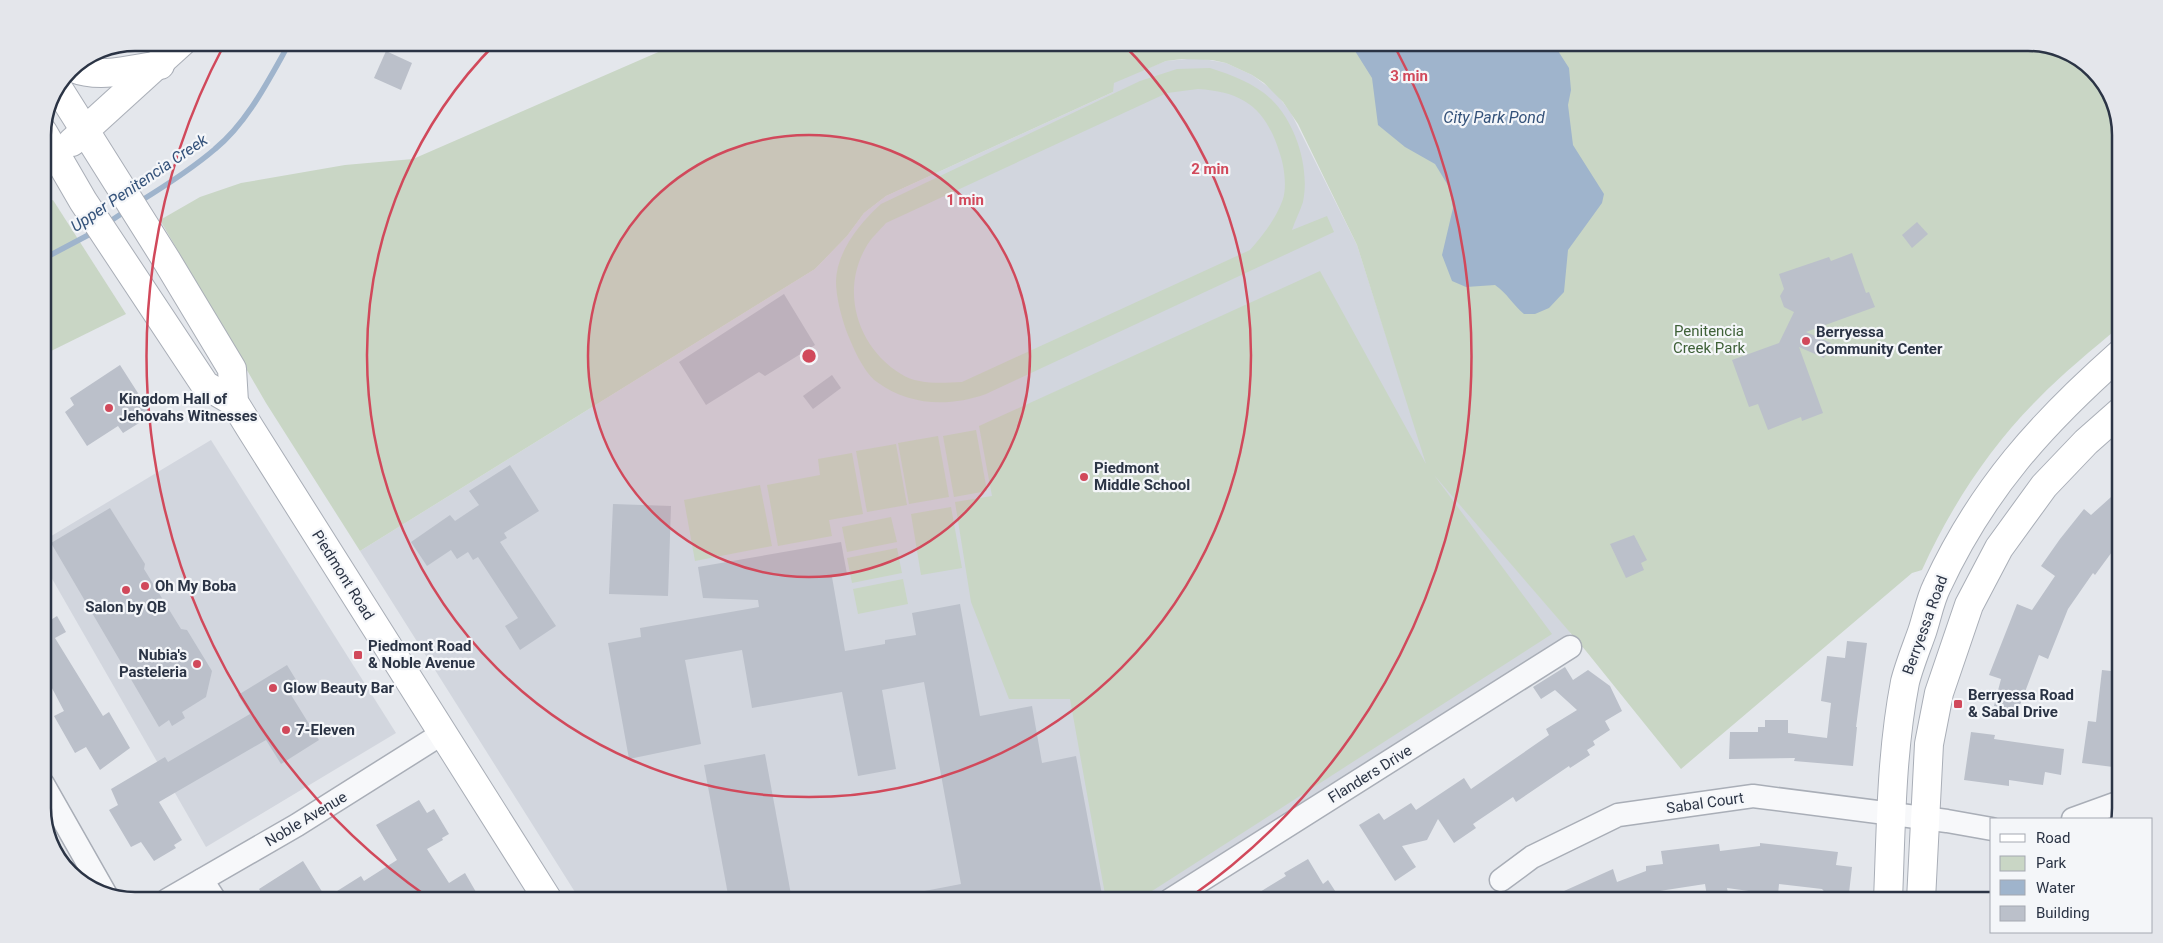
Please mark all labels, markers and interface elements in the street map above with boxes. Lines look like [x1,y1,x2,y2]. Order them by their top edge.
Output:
text: 3 min [1390,67,1428,85]
water label: City Park Pond [1443,108,1545,127]
water label: Upper Penitencia Creek [67,130,212,236]
text: 2 min [1191,160,1229,178]
text: 1 min [946,191,984,209]
park label: Penitencia Creek Park [1673,322,1745,357]
place label: Berryessa Community Center [1816,323,1943,358]
marker: Berryessa Community Center [1800,335,1812,347]
centre of rings [800,347,818,365]
place label: Kingdom Hall of Jehovahs Witnesses [119,390,258,425]
marker: Kingdom Hall of Jehovahs Witnesses [103,402,115,414]
place label: Piedmont Middle School [1094,459,1190,494]
marker: Piedmont Middle School [1078,471,1090,483]
street label: Piedmont Road [308,527,378,623]
street label: Berryessa Road [1899,573,1951,677]
place label: Oh My Boba [155,577,236,595]
marker: Oh My Boba [139,580,151,592]
marker: Salon by QB [120,584,132,596]
place label: Salon by QB [85,598,167,616]
place label: Piedmont Road & Noble Avenue [368,637,475,672]
place label: Nubia's Pasteleria [119,646,187,681]
marker: Piedmont Road & Noble Avenue [352,649,364,661]
marker: Nubia's Pasteleria [191,658,203,670]
place label: Glow Beauty Bar [283,679,394,697]
marker: Glow Beauty Bar [267,682,279,694]
place label: Berryessa Road & Sabal Drive [1968,686,2074,721]
marker: Berryessa Road & Sabal Drive [1952,698,1964,710]
place label: 7-Eleven [296,721,355,739]
marker: 7-Eleven [280,724,292,736]
street label: Flanders Drive [1325,741,1415,807]
street label: Noble Avenue [262,788,350,850]
street label: Sabal Court [1665,789,1745,817]
legend [1990,818,2153,933]
text: Road [2036,829,2070,847]
text: Park [2036,854,2067,872]
text: Water [2036,879,2075,897]
text: Building [2036,904,2090,922]

